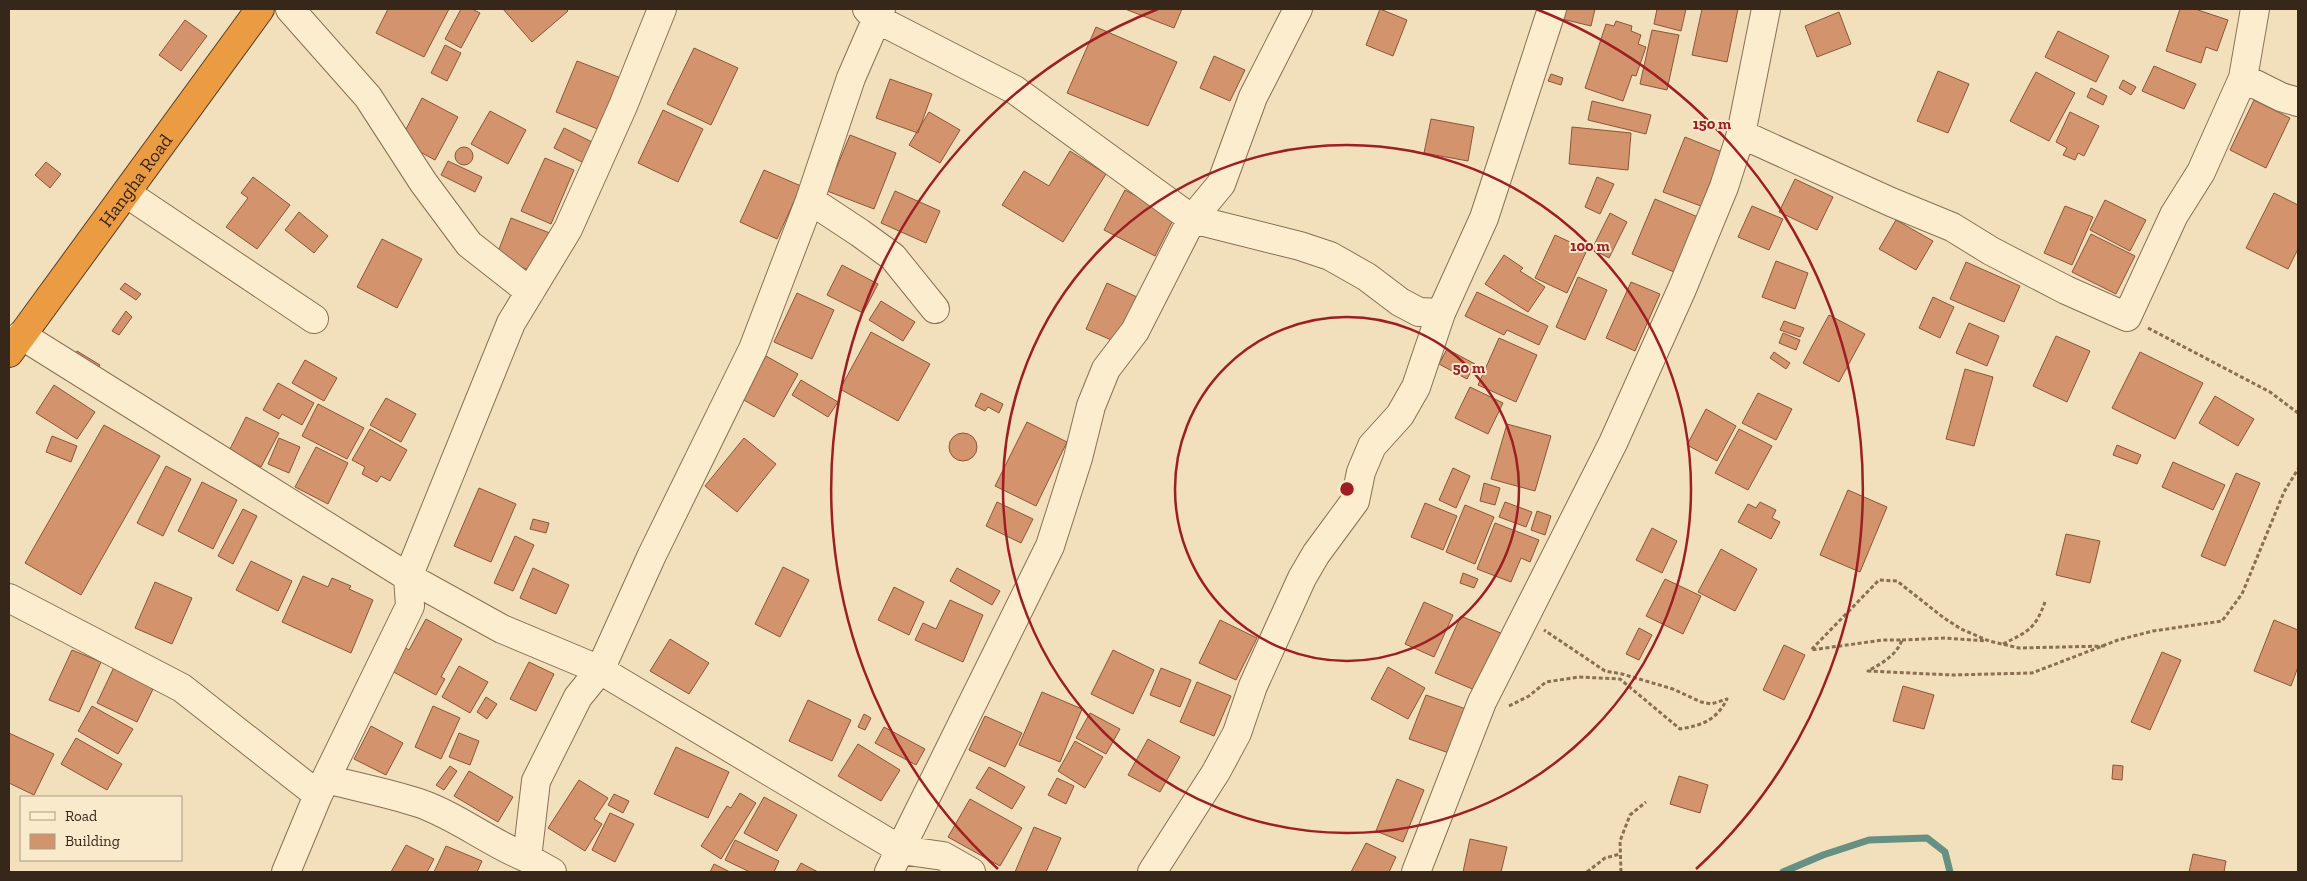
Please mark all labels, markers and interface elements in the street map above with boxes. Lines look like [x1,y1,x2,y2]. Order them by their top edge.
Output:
text: 150 m [1693,115,1731,133]
street label: Hangha Road [94,129,177,231]
text: 100 m [1570,237,1610,255]
text: 50 m [1453,359,1485,377]
centre of rings [1338,480,1356,498]
legend [20,796,182,861]
text: Road [65,807,98,825]
text: Building [65,832,120,850]

